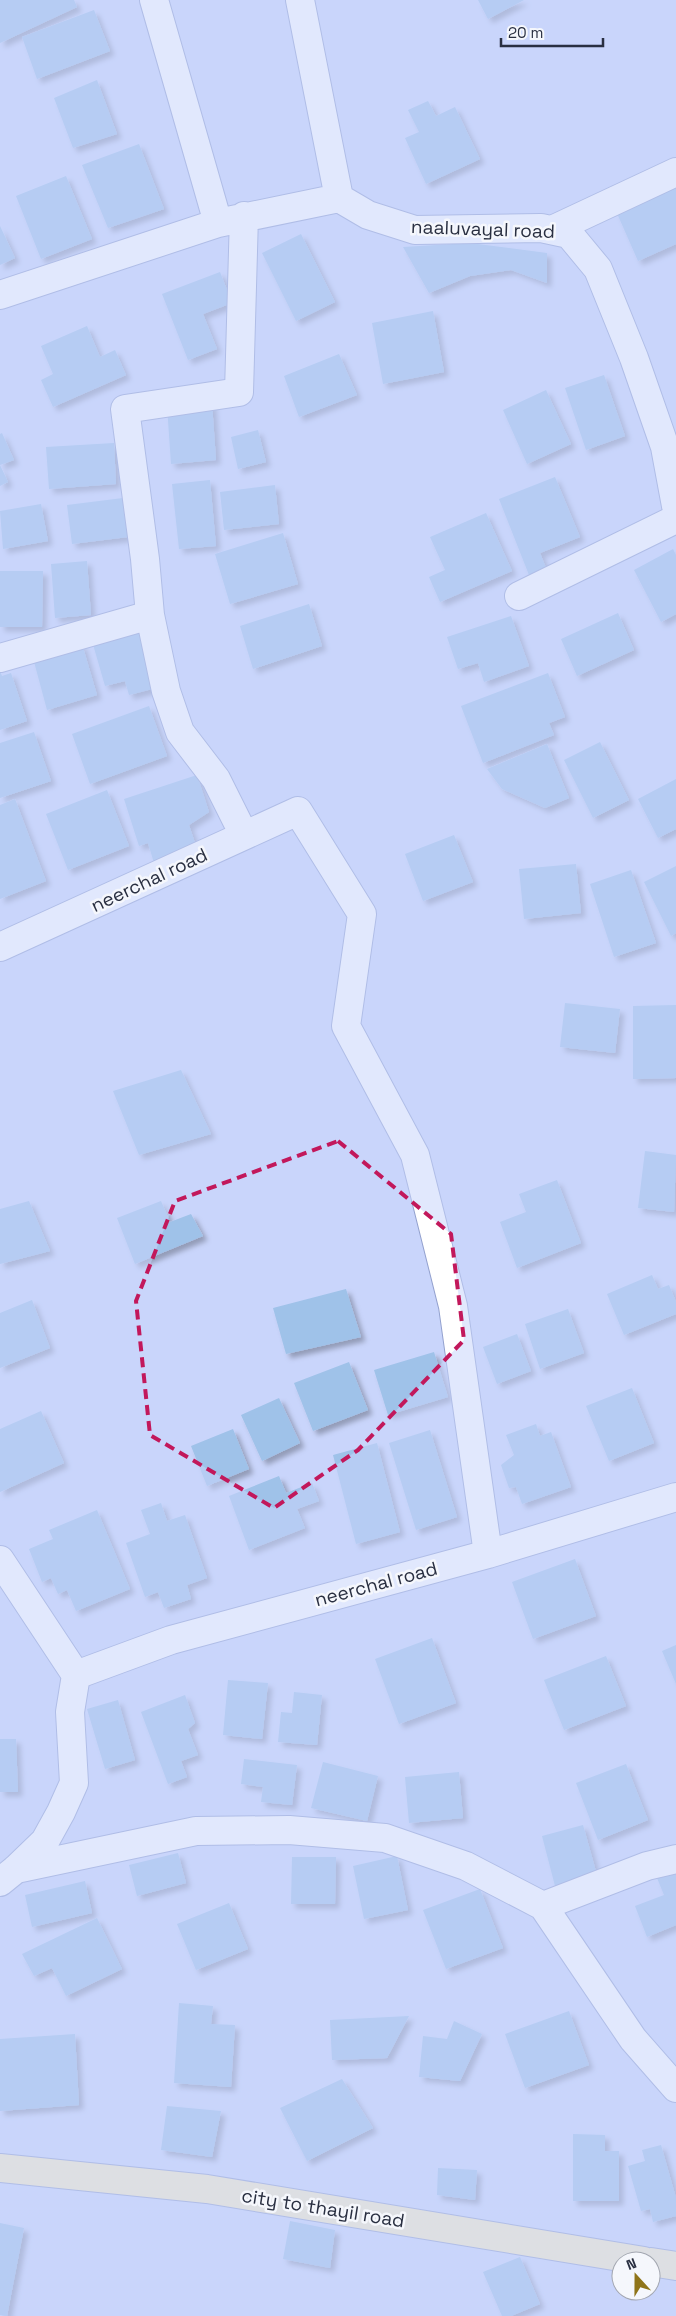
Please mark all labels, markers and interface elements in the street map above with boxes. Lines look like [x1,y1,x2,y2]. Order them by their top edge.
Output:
scale bar [501,15,604,47]
text: 20 m [508,23,543,42]
street label: naaluvayal road [411,214,555,244]
street label: neerchal road [87,842,211,918]
street label: neerchal road [312,1556,440,1612]
street label: city to thayil road [240,2183,406,2233]
north arrow [611,2251,661,2301]
text: N [624,2254,639,2274]

